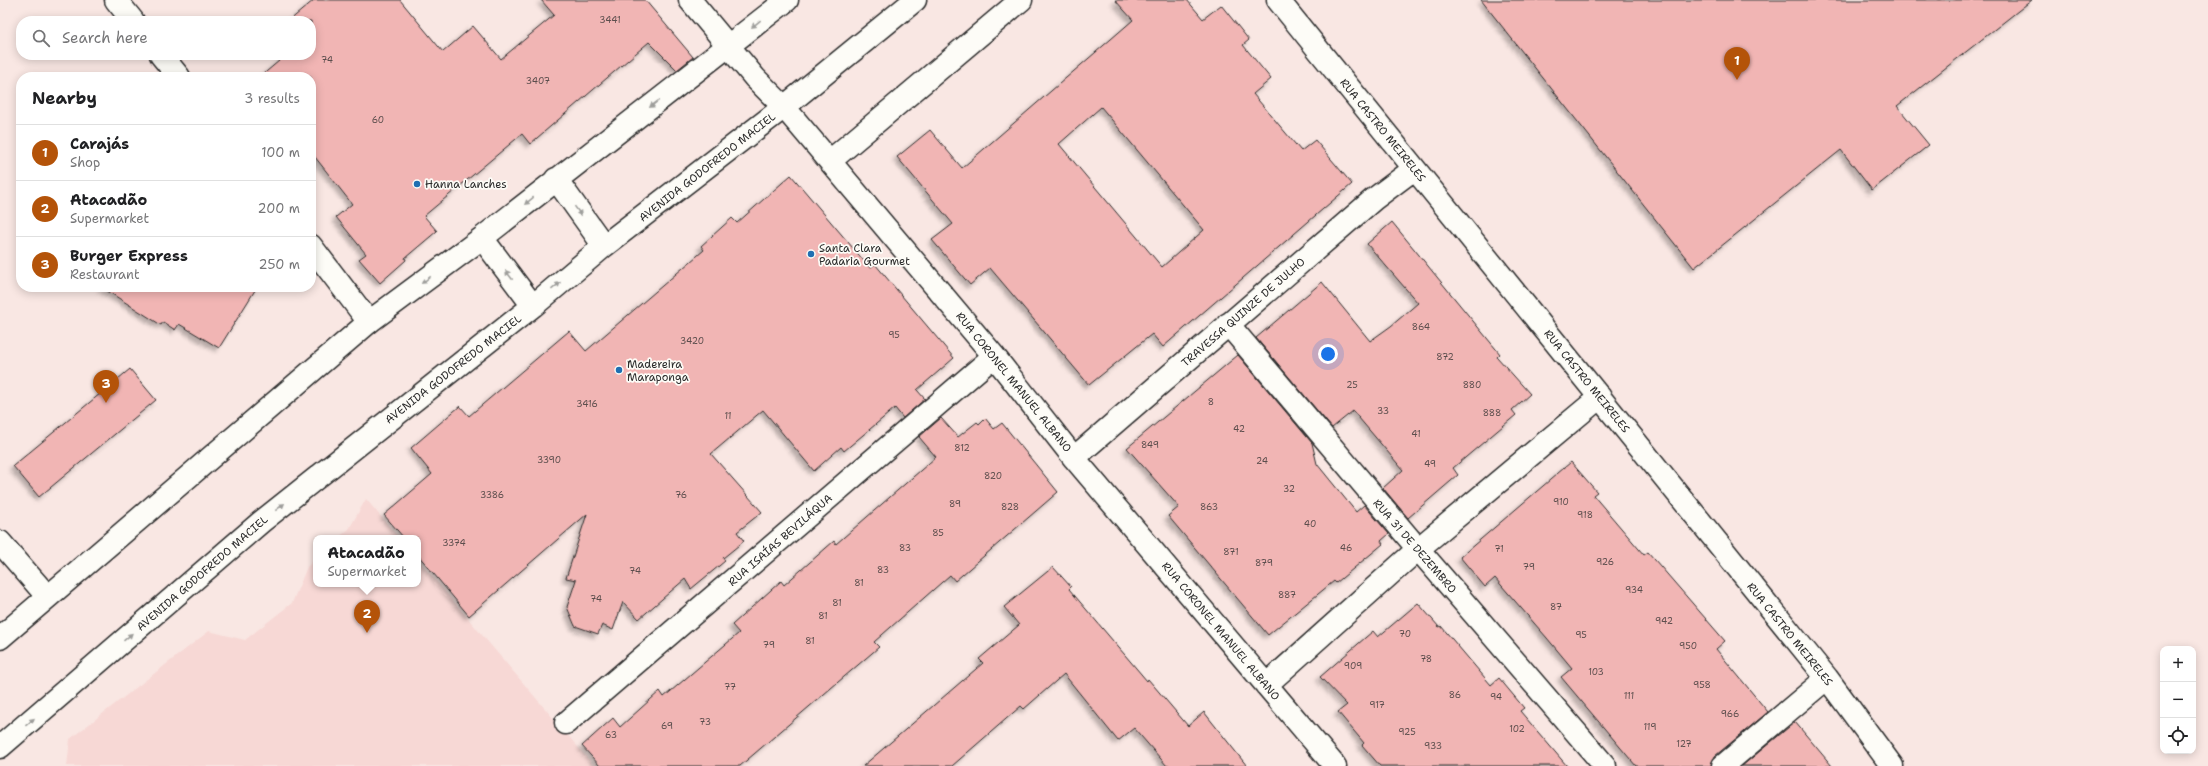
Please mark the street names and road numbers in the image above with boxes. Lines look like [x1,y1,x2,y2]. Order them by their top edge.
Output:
street label: RUA CASTRO MEIRELES [1336,76,1429,185]
street label: AVENIDA GODOFREDO MACIEL [636,109,779,225]
street label: TRAVESSA QUINZE DE JULHO [1178,254,1308,370]
street label: RUA CORONEL MANUEL ALBANO [952,309,1075,456]
street label: AVENIDA GODOFREDO MACIEL [382,311,525,427]
street label: RUA CASTRO MEIRELES [1540,327,1633,436]
street label: RUA ISAÍAS BEVILÁQUA [724,490,836,590]
street label: RUA 31 DE DEZEMBRO [1369,496,1460,597]
street label: AVENIDA GODOFREDO MACIEL [133,512,271,635]
street label: RUA CORONEL MANUEL ALBANO [1158,559,1283,704]
street label: RUA CASTRO MEIRELES [1743,580,1836,689]

